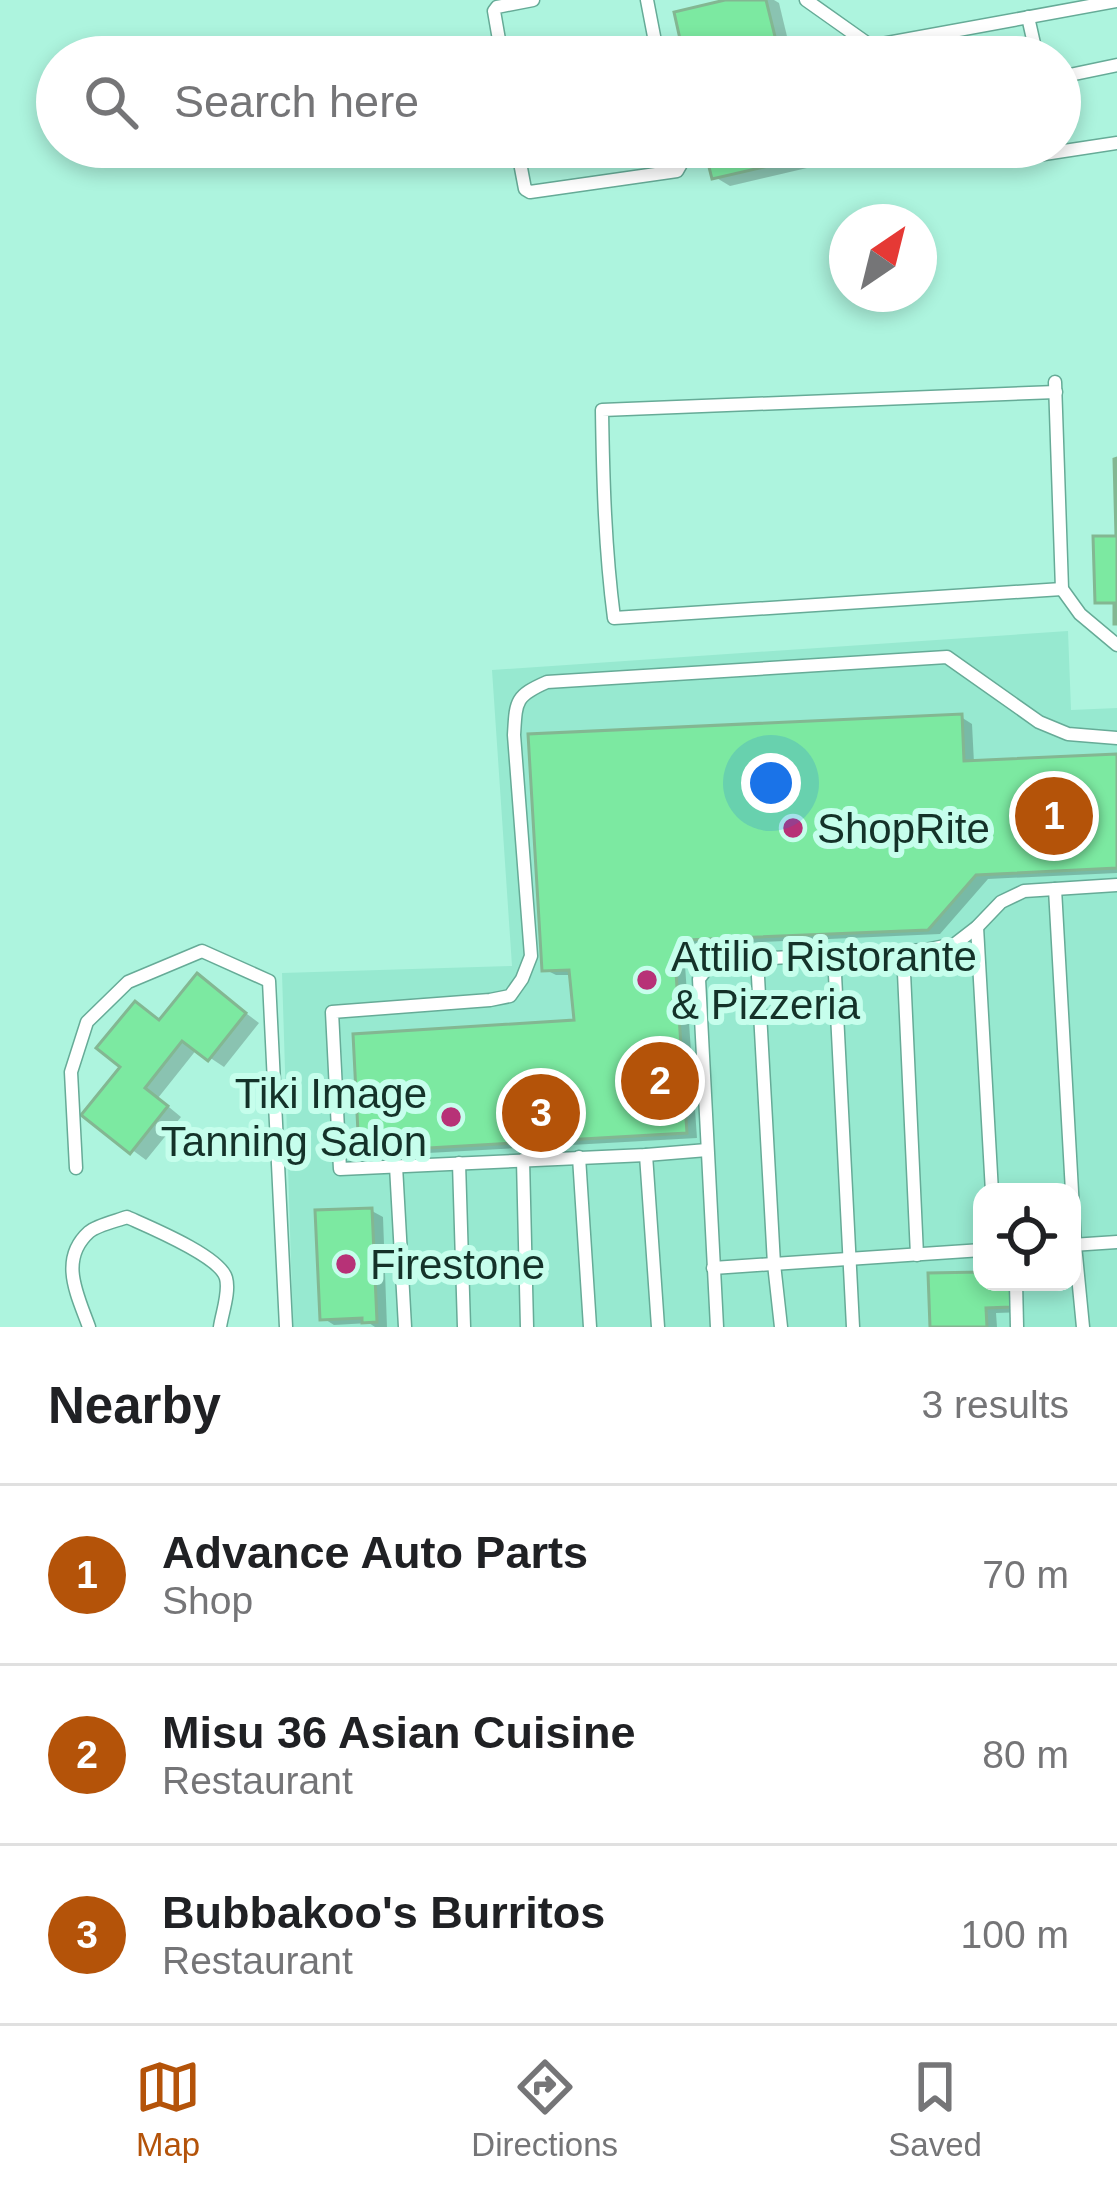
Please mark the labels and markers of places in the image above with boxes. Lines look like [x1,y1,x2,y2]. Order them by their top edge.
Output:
pin: 1 [1015,771,1093,861]
place label: ShopRite [817,805,990,852]
marker: ShopRite [780,815,806,841]
place label: Attilio Ristorante & Pizzeria [671,933,977,1028]
marker: Attilio Ristorante & Pizzeria [634,967,660,993]
pin: 2 [621,1036,699,1126]
pin: 3 [502,1068,580,1158]
place label: Tiki Image Tanning Salon [161,1070,427,1165]
marker: Tiki Image Tanning Salon [438,1104,464,1130]
place label: Firestone [370,1241,545,1288]
marker: Firestone [333,1251,359,1277]

